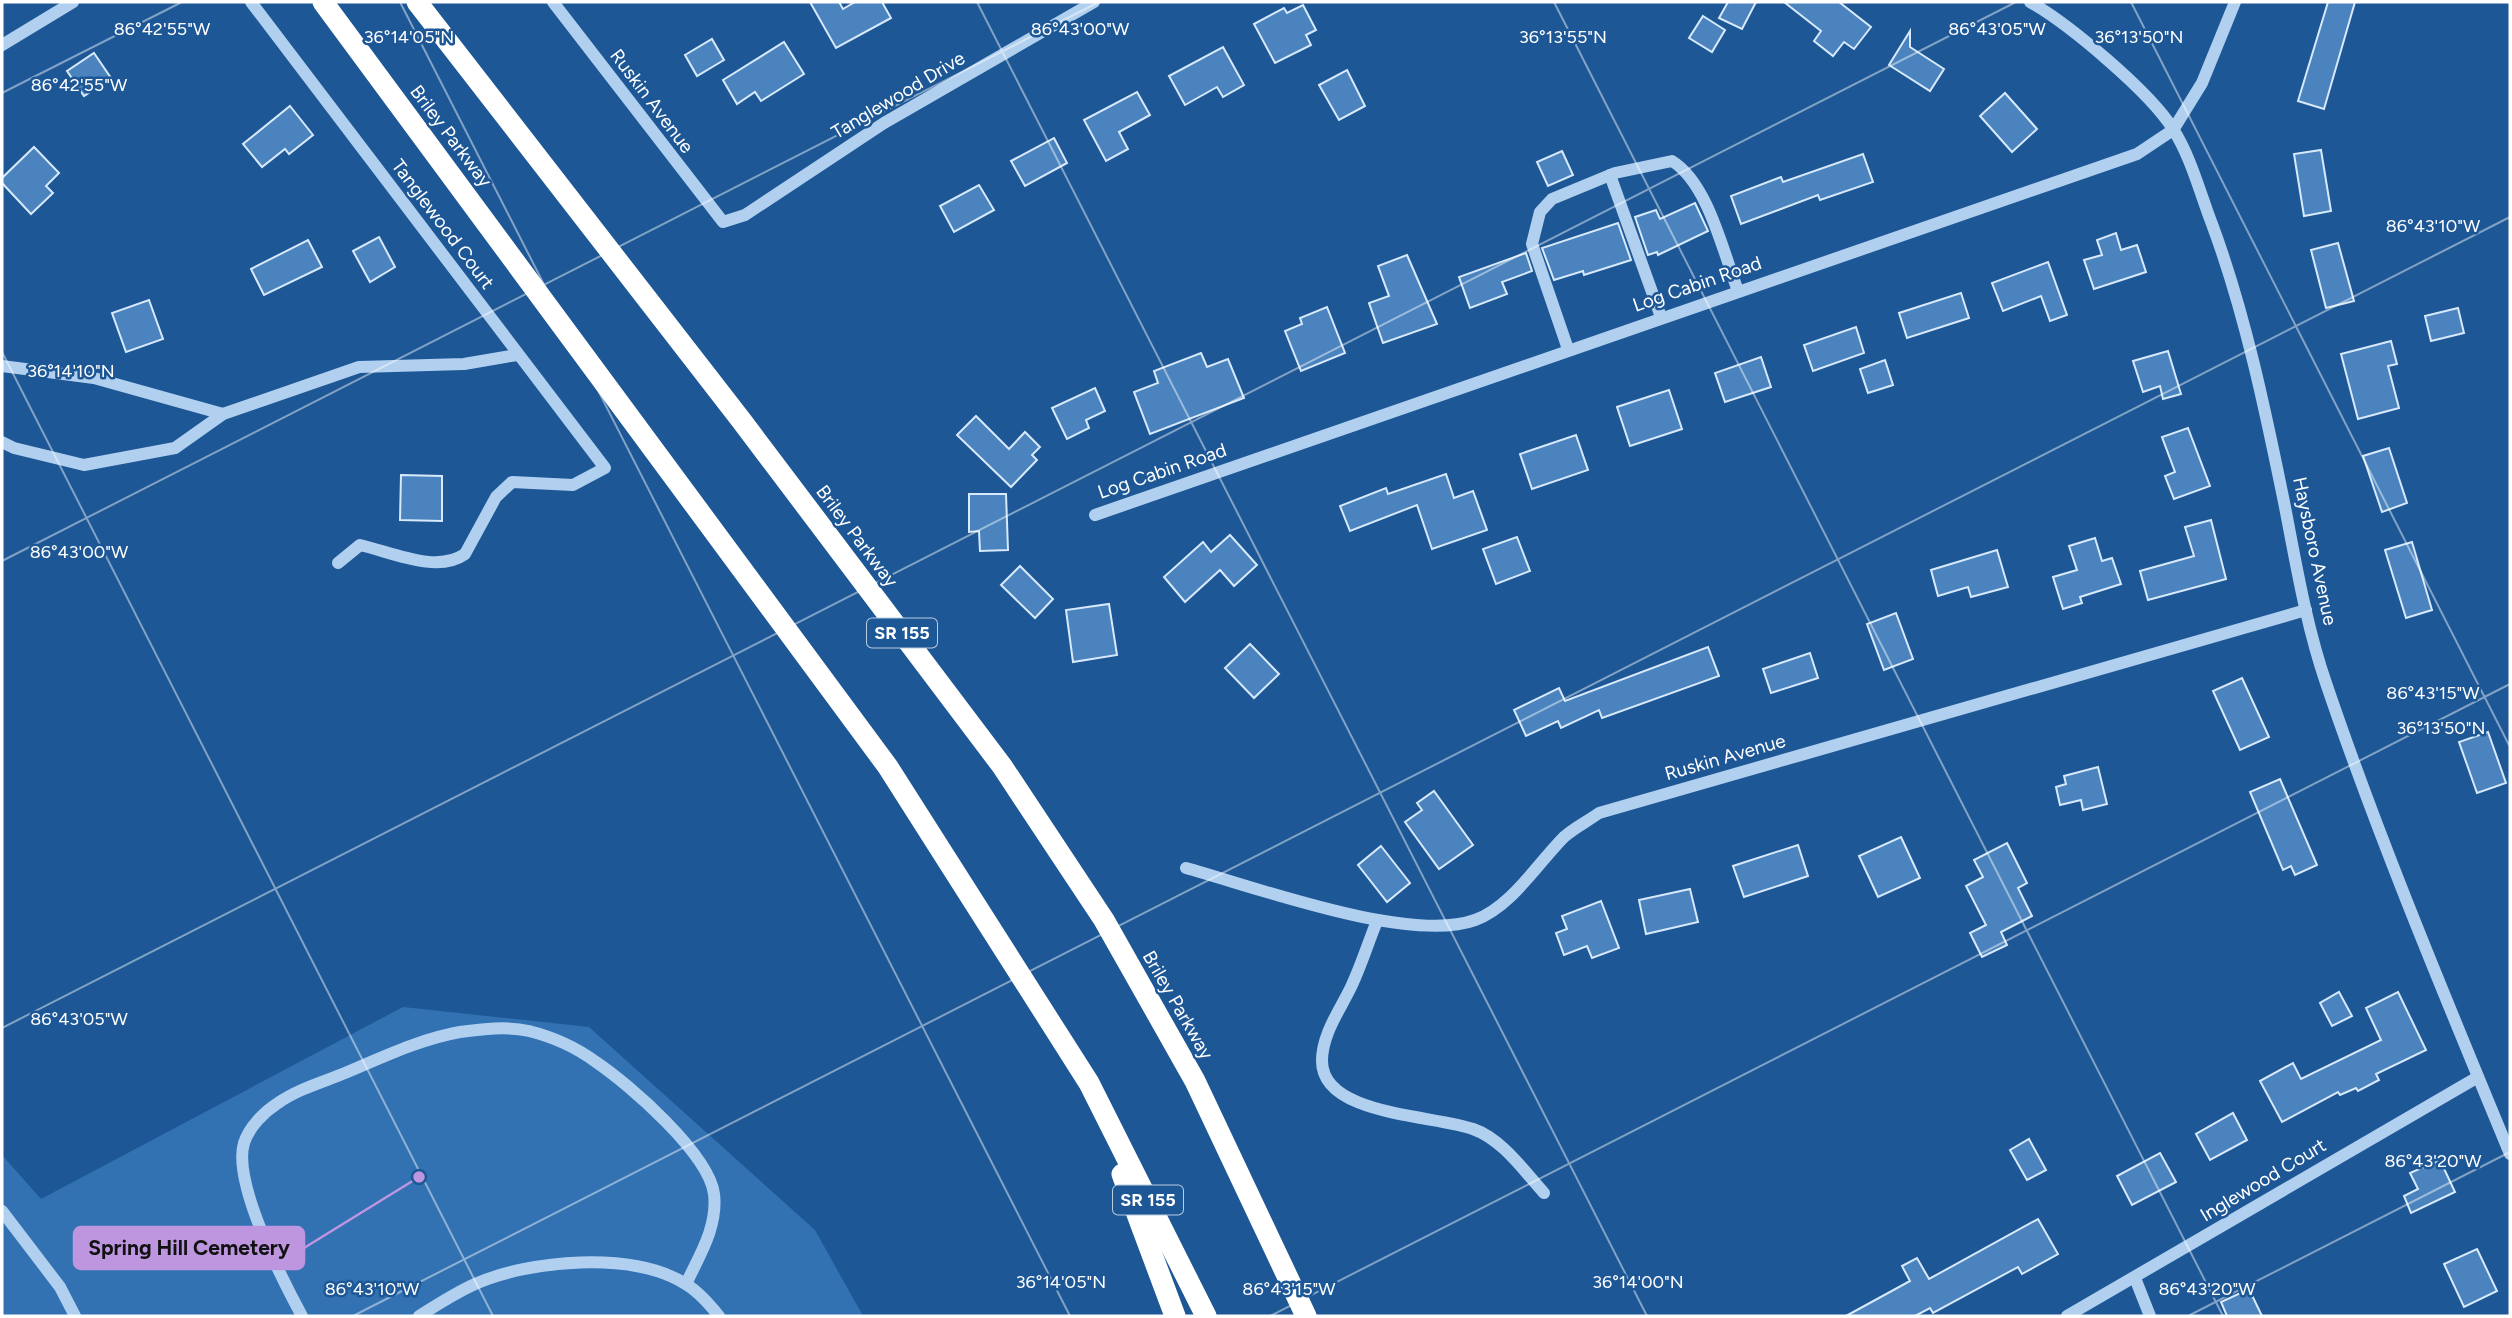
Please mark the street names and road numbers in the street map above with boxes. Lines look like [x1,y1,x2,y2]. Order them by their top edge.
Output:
street label: Ruskin Avenue [605,44,699,158]
street label: Tanglewood Drive [827,46,969,144]
street label: Briley Parkway [405,80,497,192]
street label: Tanglewood Court [387,155,499,293]
street label: Log Cabin Road [1630,251,1764,317]
street label: Log Cabin Road [1095,438,1229,504]
street label: Haysboro Avenue [2288,475,2342,627]
street label: Briley Parkway [811,480,903,592]
road number: SR 155 [867,618,937,648]
street label: Ruskin Avenue [1662,729,1788,785]
street label: Briley Parkway [1138,947,1218,1063]
street label: Inglewood Court [2196,1133,2330,1227]
road number: SR 155 [1113,1185,1183,1214]

